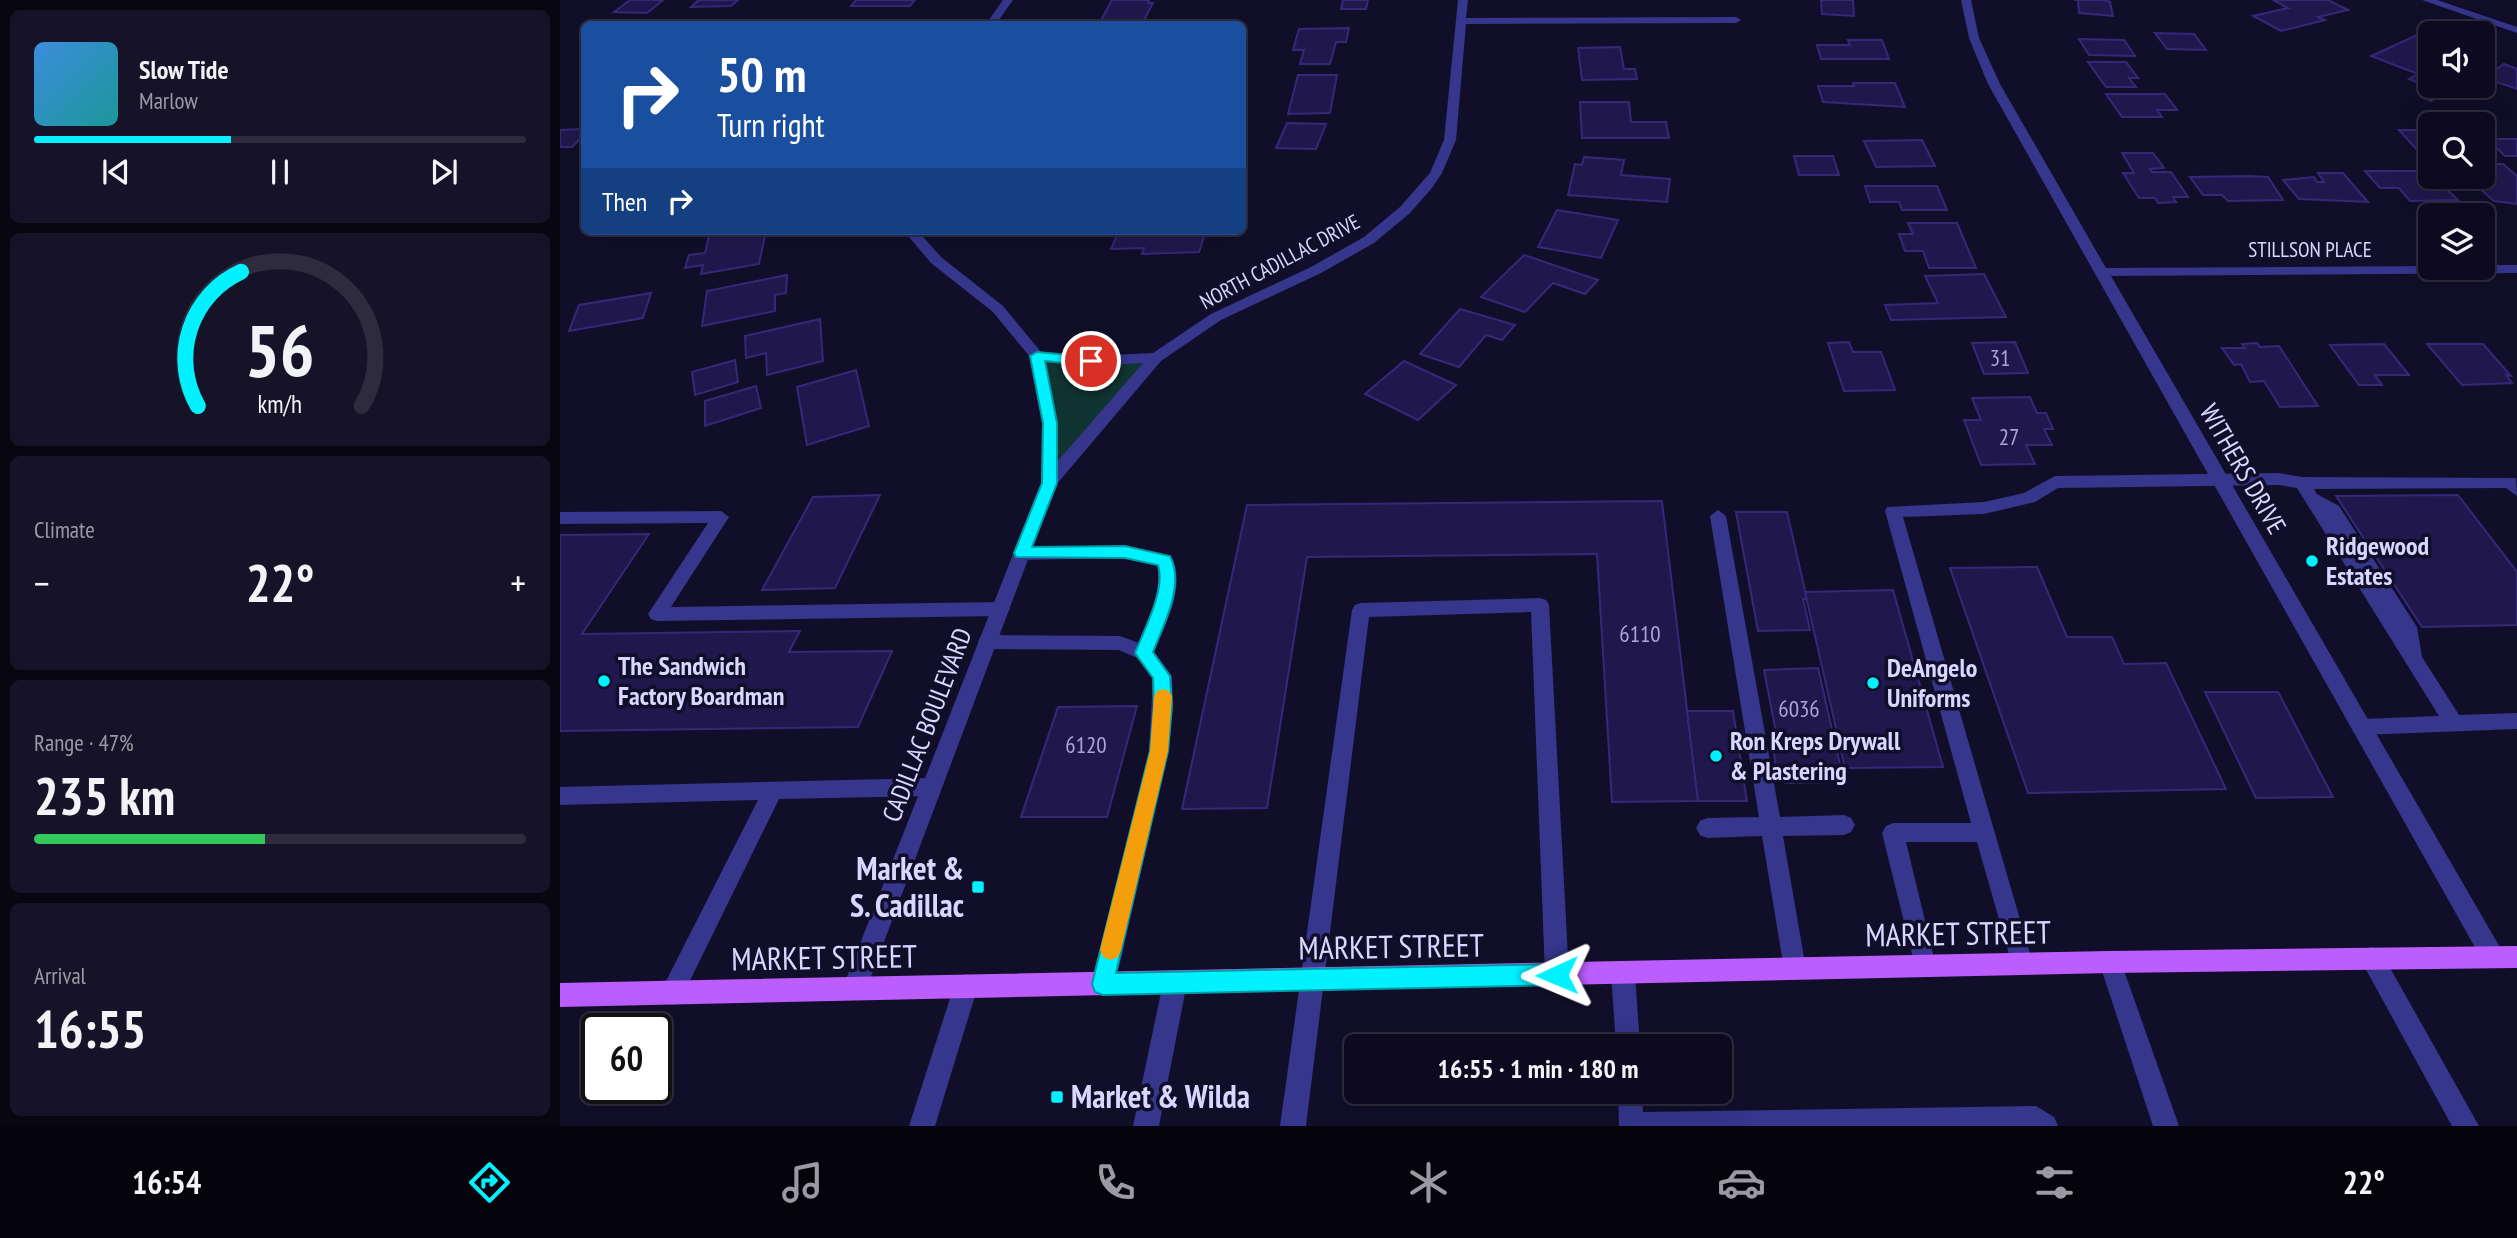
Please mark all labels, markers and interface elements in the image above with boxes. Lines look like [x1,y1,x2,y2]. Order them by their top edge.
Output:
map controls [2418,21,2495,280]
button: sound [2418,21,2495,98]
text: 50 m [717,42,806,106]
icon: right [602,49,693,140]
text: Slow Tide [139,53,229,86]
text: Marlow [139,86,198,115]
text: Turn right [717,104,825,146]
button: search [2418,112,2495,189]
icon: previous [97,153,135,191]
icon: pause [261,153,299,191]
icon: next [425,153,463,191]
icon: right [661,182,699,220]
text: Then [602,185,647,218]
button: layers [2418,203,2495,280]
street label: NORTH CADILLAC DRIVE [1195,208,1364,315]
street label: STILLSON PLACE [2248,236,2372,263]
text: 56 [245,302,315,396]
pin [1061,331,1121,391]
icon: arrive [1072,342,1110,380]
house number: 31 [1990,343,2010,372]
text: km/h [258,388,302,420]
street label: WITHERS DRIVE [2193,398,2294,540]
house number: 27 [1999,422,2019,451]
text: Climate [34,515,95,544]
place label: Ridgewood Estates [2326,529,2429,592]
text: 22° [246,549,314,616]
marker: Ridgewood Estates [2304,553,2320,569]
text: − [34,558,50,607]
text: + [510,558,526,607]
house number: 6110 [1619,619,1661,648]
street label: CADILLAC BOULEVARD [874,623,979,826]
place label: The Sandwich Factory Boardman [618,649,784,712]
place label: DeAngelo Uniforms [1887,651,1977,714]
marker: The Sandwich Factory Boardman [596,673,612,689]
marker: DeAngelo Uniforms [1865,675,1881,691]
house number: 6036 [1778,694,1820,723]
place label: Ron Kreps Drywall & Plastering [1730,724,1901,787]
text: Range · 47% [34,728,134,757]
house number: 6120 [1065,730,1107,759]
marker: Ron Kreps Drywall & Plastering [1708,748,1724,764]
text: 235 km [34,762,175,829]
place label: Market & S. Cadillac [850,847,964,926]
marker: Market & S. Cadillac [970,879,986,895]
street label: MARKET STREET [1865,910,2051,956]
street label: MARKET STREET [1298,923,1484,969]
street label: MARKET STREET [731,934,917,980]
position arrow [1520,938,1594,1012]
text: Arrival [34,961,86,990]
text: 16:55 [34,995,146,1062]
speed limit sign: 60 [581,1013,672,1104]
text: 16:55 · 1 min · 180 m [1438,1052,1638,1085]
place label: Market & Wilda [1071,1075,1250,1117]
marker: Market & Wilda [1049,1089,1065,1105]
icon: directions [465,1158,514,1207]
icon: music [778,1158,827,1207]
icon: phone [1091,1158,1140,1207]
icon: climate [1404,1158,1453,1207]
icon: car [1717,1158,1766,1207]
icon: filters [2030,1158,2079,1207]
text: 16:54 [132,1161,201,1203]
text: 22° [2343,1161,2385,1203]

